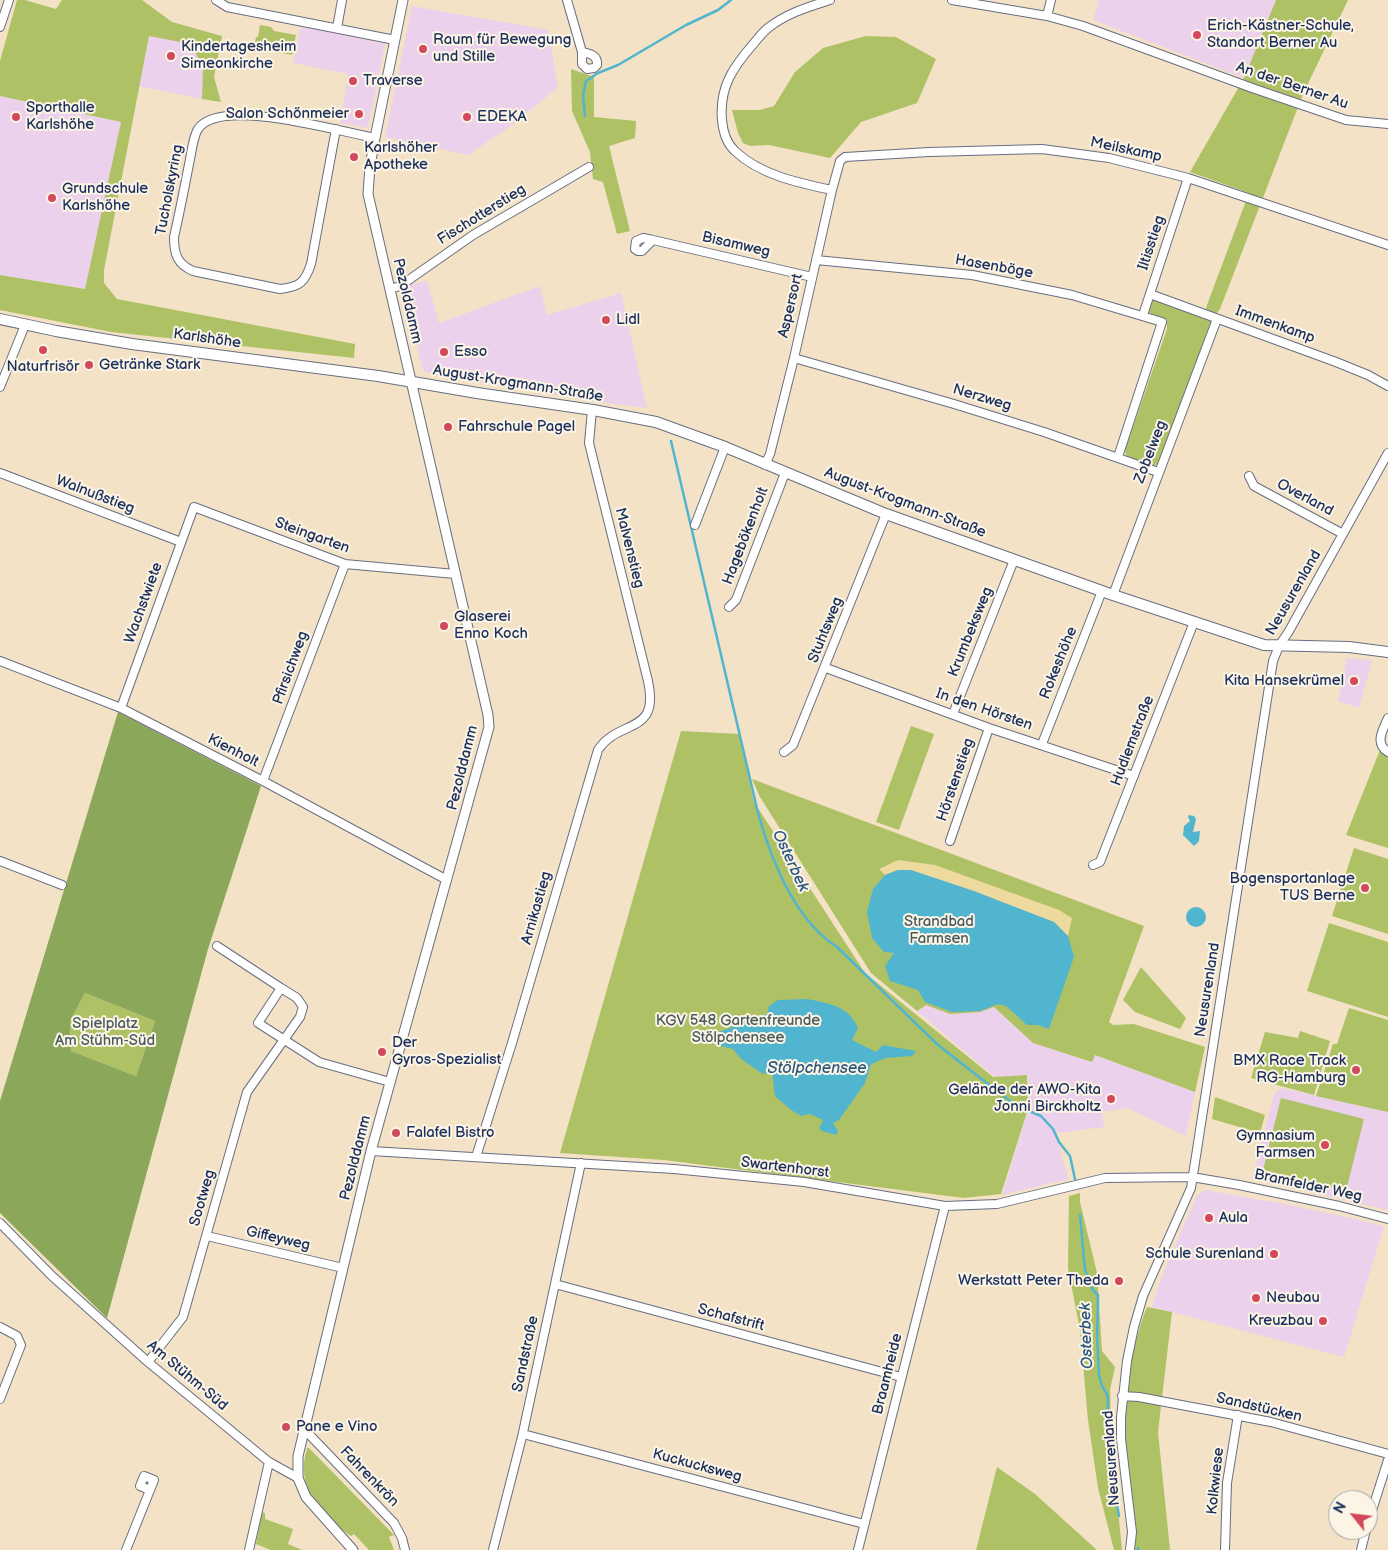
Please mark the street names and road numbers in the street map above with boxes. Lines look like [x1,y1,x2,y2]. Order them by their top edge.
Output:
street label: An der Berner Au [1234,58,1350,114]
street label: Meilskamp [1089,134,1163,166]
street label: Tucholskyring [152,143,188,237]
street label: Fischotterstieg [435,181,529,249]
street label: Iltisstieg [1135,213,1169,273]
street label: Bisamweg [700,228,772,262]
street label: Hasenböge [954,251,1034,283]
street label: Pezolddamm [388,257,426,345]
street label: Aspersort [775,272,807,340]
street label: Immenkamp [1233,302,1317,348]
street label: Karlshöhe [172,325,242,353]
street label: August-Krogmann-Straße [432,362,604,406]
street label: Nerzweg [950,381,1014,415]
street label: Zobelweg [1131,418,1171,486]
street label: August-Krogmann-Straße [822,464,988,542]
street label: Walnußstieg [53,472,137,518]
street label: Overland [1274,476,1336,520]
street label: Hagebökenholt [719,485,773,587]
street label: Malvenstieg [610,506,648,590]
street label: Steingarten [272,514,352,558]
street label: Neusurenland [1262,547,1326,639]
street label: Wachstwiete [121,560,167,646]
street label: Krumbeksweg [945,584,997,680]
street label: Stuhtsweg [805,594,847,666]
street label: Rokeshöhe [1036,624,1082,702]
street label: Pfirsichweg [269,629,313,707]
street label: In den Hörsten [933,685,1035,735]
street label: Hudlemstraße [1108,693,1158,789]
street label: Pezolddamm [444,724,482,812]
street label: Kienholt [204,730,262,772]
street label: Hörstenstieg [933,736,979,824]
street label: Arnikastieg [518,869,556,947]
street label: Neusurenland [1192,941,1224,1039]
street label: Pezolddamm [337,1114,375,1202]
street label: Swartenhorst [740,1154,830,1182]
street label: Bramfelder Weg [1252,1166,1364,1206]
street label: Sootweg [186,1168,220,1228]
street label: Giffeyweg [244,1223,312,1255]
street label: Schafstrift [696,1300,766,1336]
street label: Sandstraße [509,1314,543,1394]
street label: Braamheide [869,1332,907,1416]
street label: Am Stühm-Süd [143,1337,231,1415]
street label: Sandstücken [1214,1389,1304,1427]
street label: Neusurenland [1100,1410,1124,1506]
street label: Fahrenkrön [336,1443,402,1511]
street label: Kuckucksweg [650,1445,744,1487]
street label: Kolkwiese [1204,1446,1228,1516]

